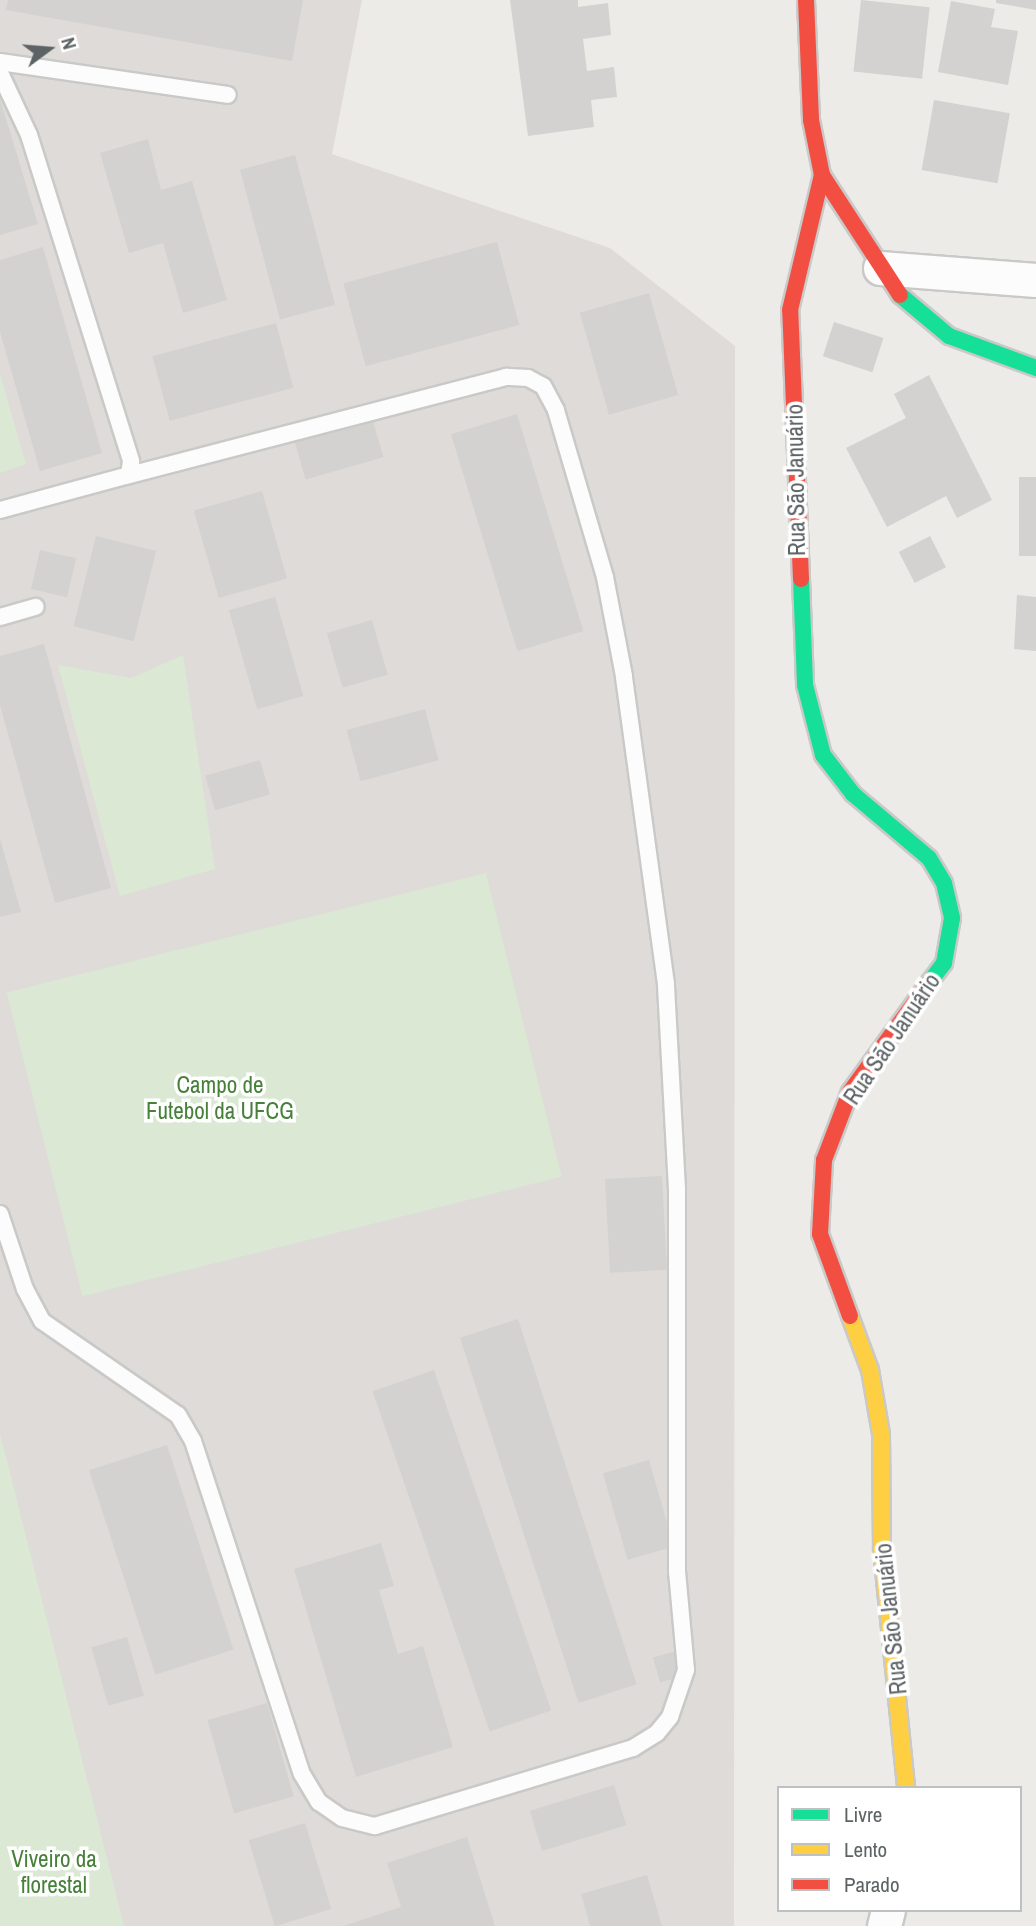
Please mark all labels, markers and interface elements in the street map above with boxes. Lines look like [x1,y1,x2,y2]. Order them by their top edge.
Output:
north arrow [14,14,84,84]
text: N [55,34,83,52]
street label: Rua São Januário [781,404,811,556]
street label: Rua São Januário [838,968,946,1110]
park label: Campo de Futebol da UFCG [146,1071,294,1125]
street label: Rua São Januário [869,1542,913,1696]
legend [777,1786,1022,1912]
text: Livre [844,1800,882,1829]
text: Lento [844,1835,887,1864]
park label: Viveiro da florestal [11,1845,97,1899]
text: Parado [844,1870,900,1899]

